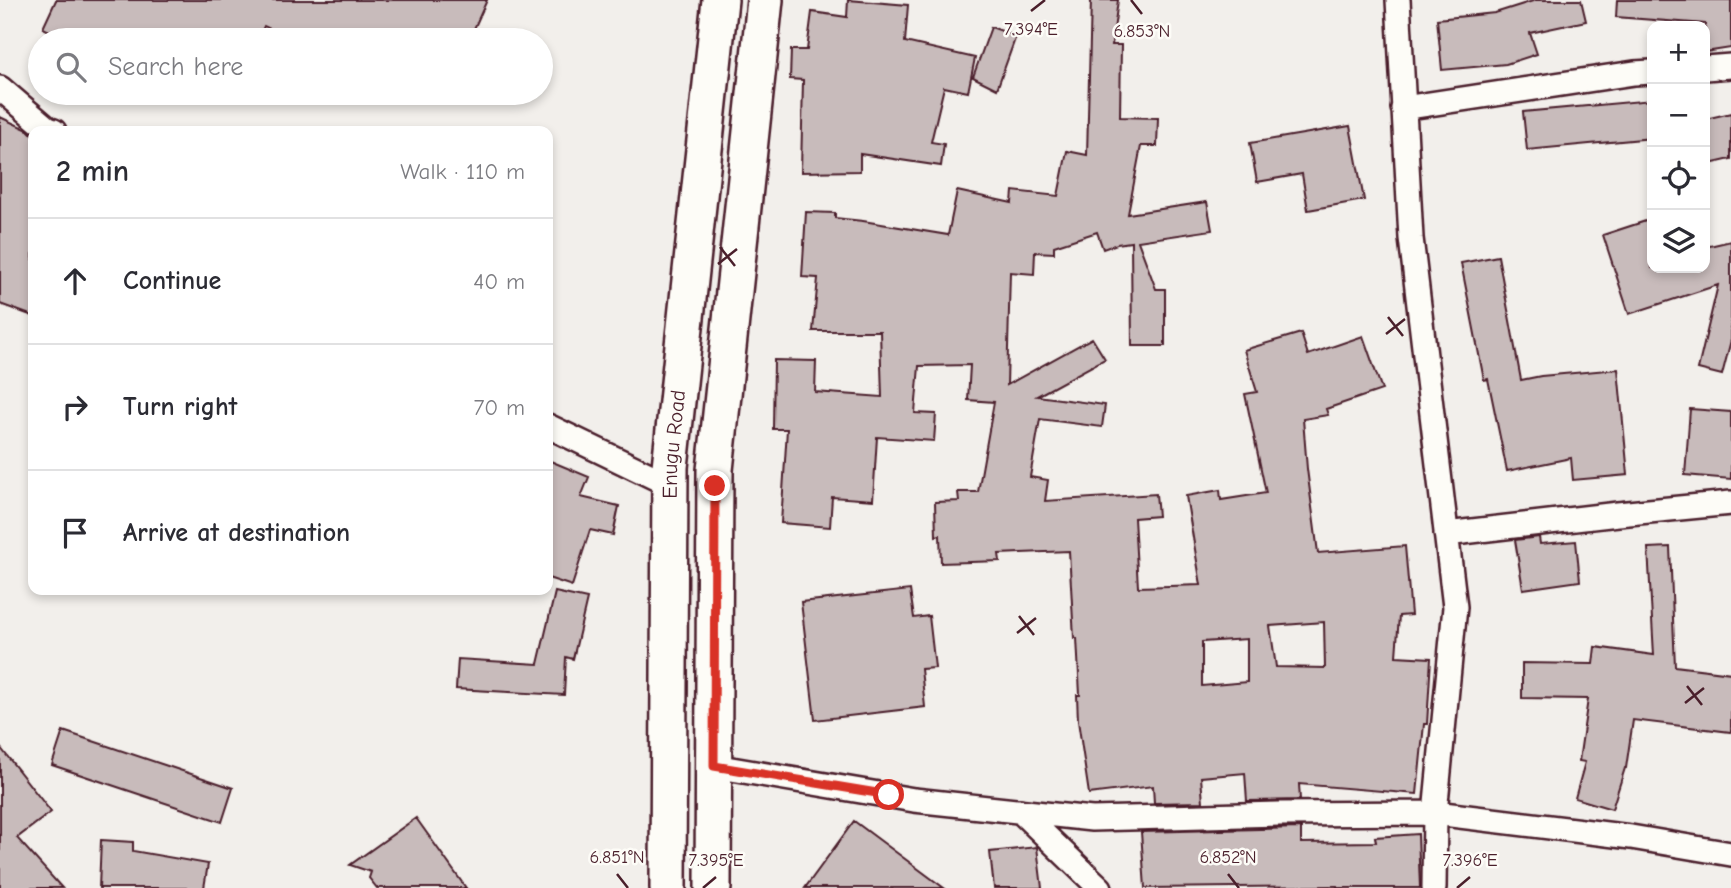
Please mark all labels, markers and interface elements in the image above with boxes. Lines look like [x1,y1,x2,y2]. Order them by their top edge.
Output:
text: 7.394°E [1004,19,1058,40]
text: 6.853°N [1114,21,1170,42]
map controls [1647,21,1710,273]
button: + [1647,21,1710,84]
search box [28,28,553,105]
icon: search [52,48,90,86]
text: Search here [108,52,243,82]
button: − [1647,84,1710,147]
button: locate [1647,147,1710,210]
text: 2 min [56,154,129,189]
text: Walk · 110 m [400,158,525,185]
button: layers [1647,210,1710,273]
icon: ahead [56,262,94,300]
text: Continue [123,266,221,296]
text: 40 m [473,268,525,295]
icon: right [56,388,94,426]
street label: Enugu Road [658,389,690,499]
text: Turn right [123,392,237,422]
text: 70 m [473,394,525,421]
route end [699,470,730,501]
icon: arrive [56,514,94,552]
text: Arrive at destination [123,518,350,548]
route start [873,779,904,810]
text: 6.851°N [590,847,644,868]
text: 6.852°N [1199,847,1257,868]
text: 7.395°E [689,850,744,871]
text: 7.396°E [1443,850,1498,871]

